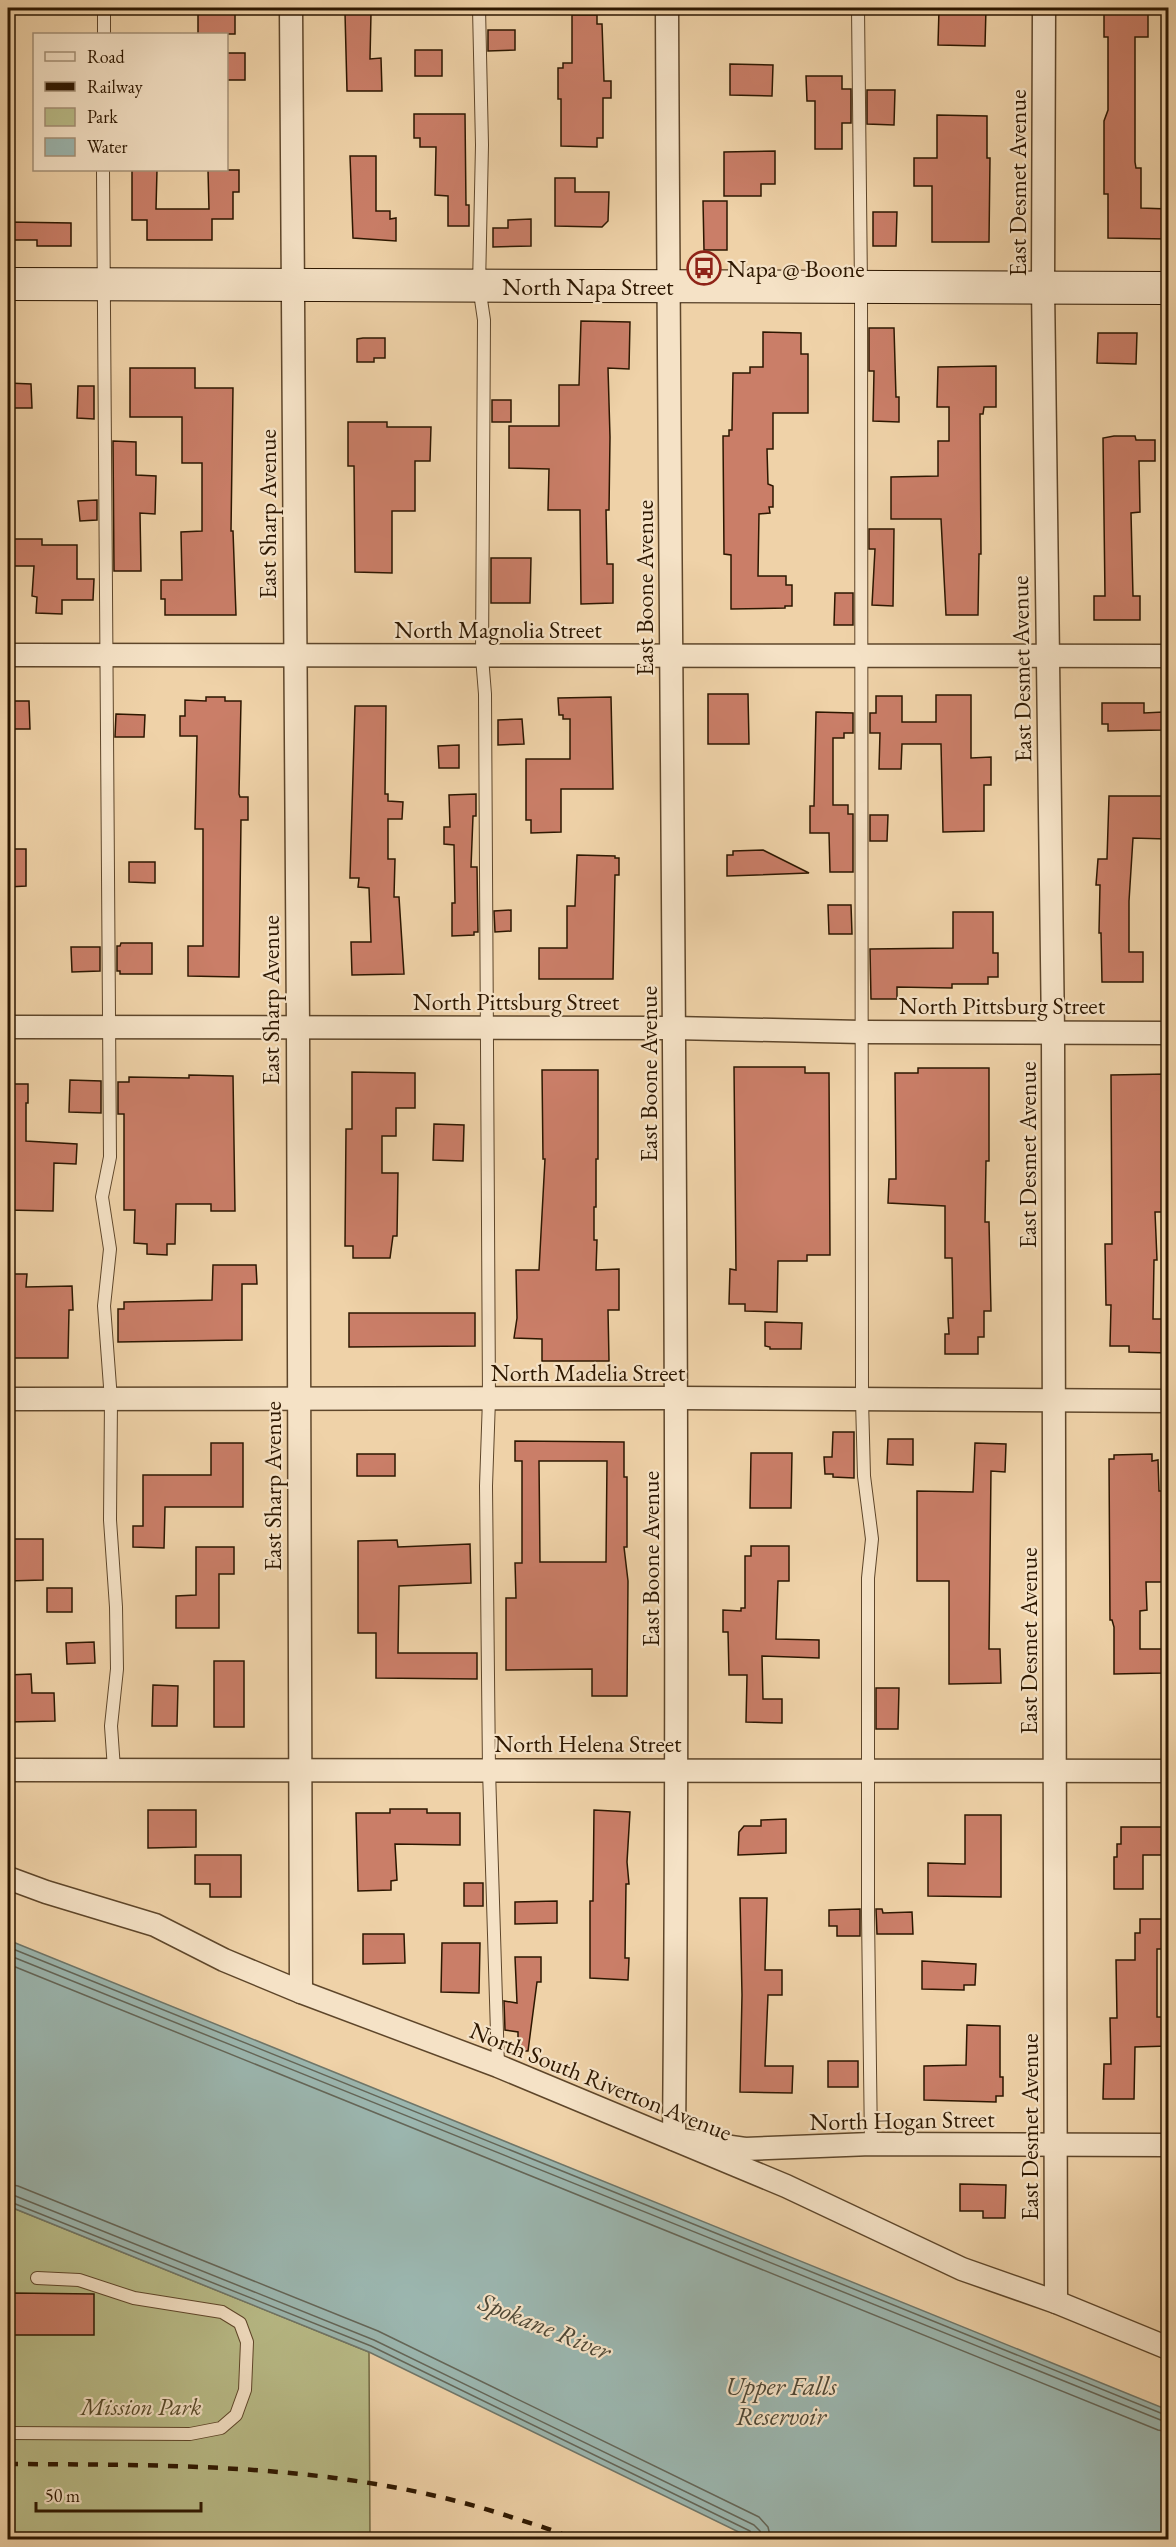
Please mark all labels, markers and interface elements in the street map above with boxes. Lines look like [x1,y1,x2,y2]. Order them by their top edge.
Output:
legend [33,33,228,171]
text: Road [87,45,126,68]
text: Railway [87,75,143,98]
street label: East Desmet Avenue [1002,89,1033,277]
text: Park [87,105,118,128]
text: Water [87,135,128,158]
bus stop icon: Napa @ Boone [686,250,722,286]
place label: Napa @ Boone [727,253,865,284]
street label: North Napa Street [502,271,674,302]
street label: East Sharp Avenue [252,429,283,599]
street label: East Boone Avenue [629,500,660,676]
street label: East Desmet Avenue [1004,575,1038,763]
street label: North Magnolia Street [394,614,602,645]
street label: East Sharp Avenue [255,915,286,1085]
street label: North Pittsburg Street [413,986,620,1017]
street label: East Boone Avenue [633,986,664,1162]
street label: North Pittsburg Street [899,990,1106,1021]
street label: East Desmet Avenue [1012,1061,1043,1249]
street label: North Madelia Street [491,1357,686,1388]
street label: East Sharp Avenue [257,1401,288,1571]
street label: East Boone Avenue [635,1471,666,1647]
street label: East Desmet Avenue [1013,1547,1044,1735]
street label: North Helena Street [494,1728,682,1759]
street label: North South Riverton Avenue [465,2014,737,2148]
street label: East Desmet Avenue [1014,2033,1045,2221]
street label: North Hogan Street [809,2103,995,2137]
water label: Spokane River [473,2284,617,2368]
water label: Upper Falls Reservoir [725,2369,837,2433]
park label: Mission Park [78,2391,202,2422]
scale bar [36,2475,201,2513]
text: 50 m [45,2484,80,2507]

